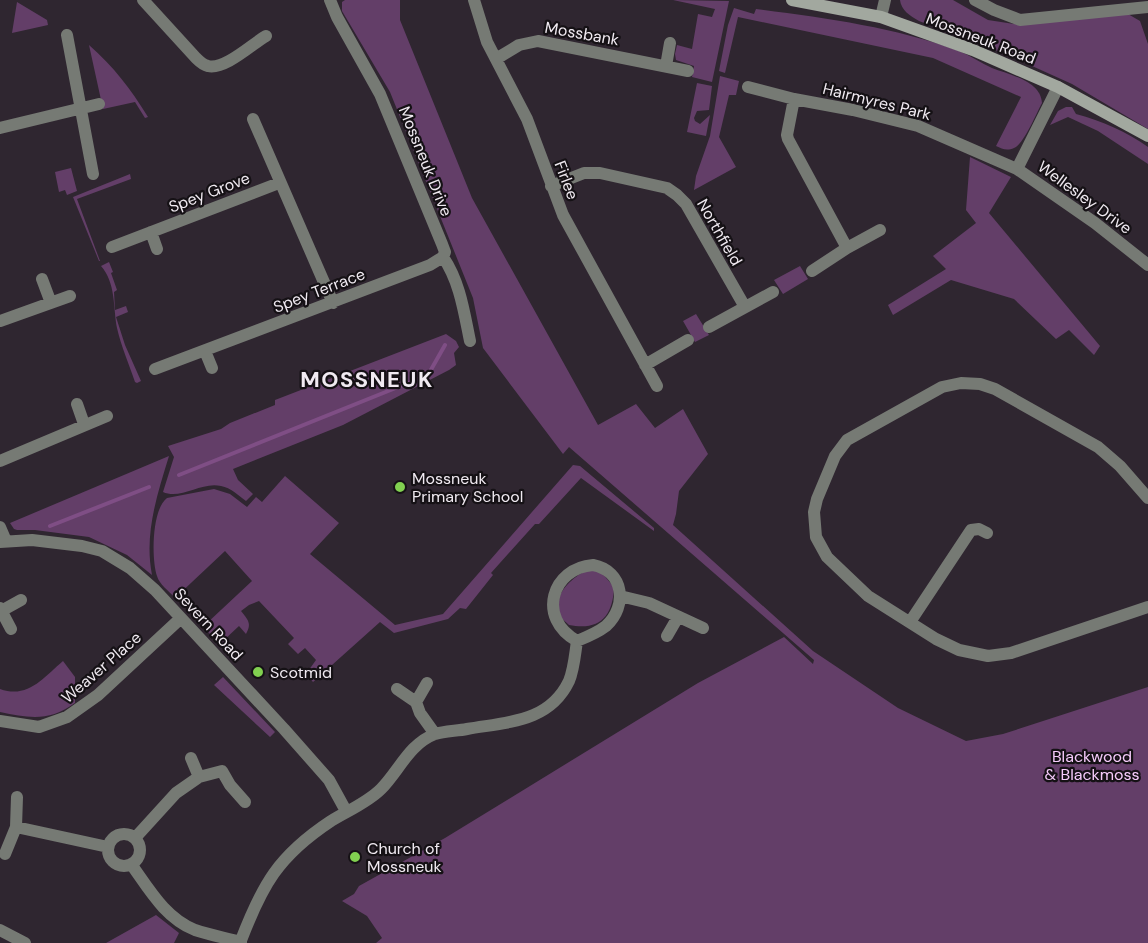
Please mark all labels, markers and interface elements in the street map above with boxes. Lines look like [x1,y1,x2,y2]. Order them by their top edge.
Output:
street label: Mossneuk Road [923,8,1039,69]
street label: Mossbank [543,17,621,50]
street label: Hairmyres Park [821,78,933,125]
street label: Mossneuk Drive [394,103,457,219]
street label: Wellesley Drive [1033,156,1136,239]
street label: Firlee [550,158,584,203]
street label: Spey Grove [166,167,253,218]
street label: Northfield [692,195,747,269]
street label: Spey Terrace [270,263,368,318]
district label: MOSSNEUK [300,365,434,394]
place label: Mossneuk Primary School [412,468,523,507]
marker: Mossneuk Primary School [393,480,407,494]
street label: Severn Road [170,584,248,665]
street label: Weaver Place [57,627,146,708]
place label: Scotmid [270,662,332,683]
marker: Scotmid [251,665,265,679]
park label: Blackwood & Blackmoss [1045,746,1139,785]
place label: Church of Mossneuk [367,838,442,877]
marker: Church of Mossneuk [348,850,362,864]

